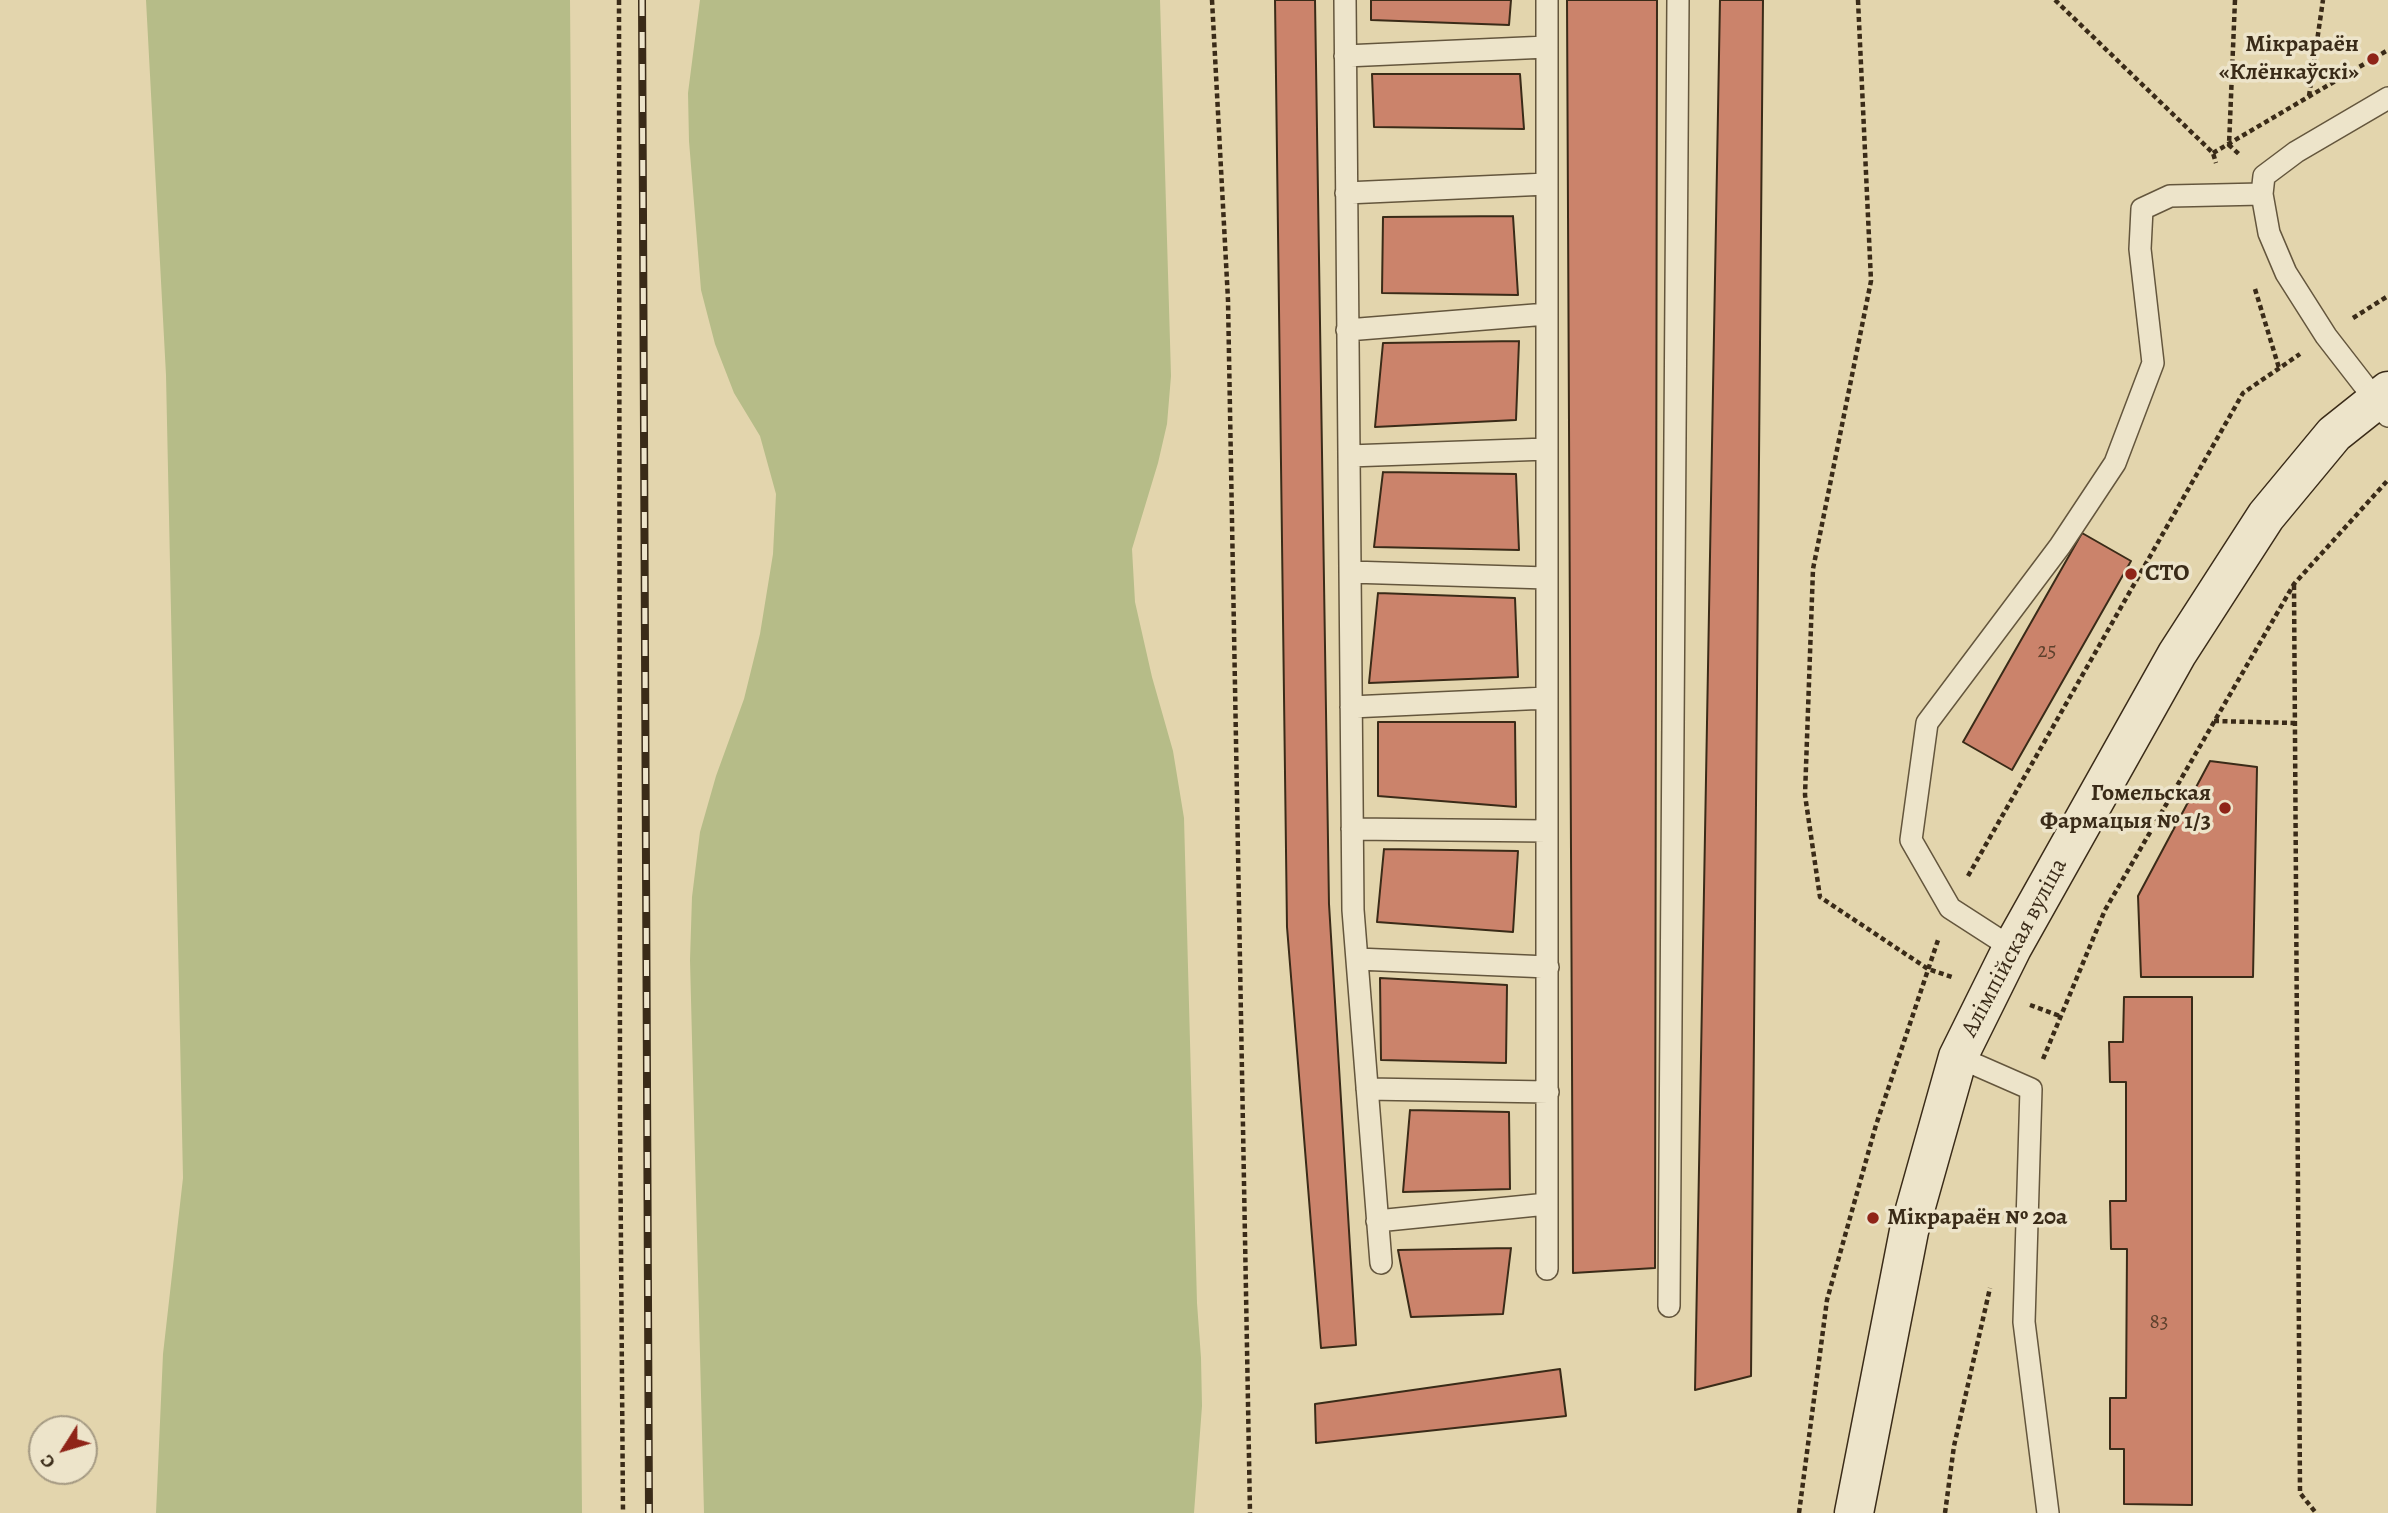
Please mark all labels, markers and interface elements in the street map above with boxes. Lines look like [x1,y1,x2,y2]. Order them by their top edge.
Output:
place label: Мікрараён «Клёнкаўскі» [2219,31,2359,87]
marker: Мікрараён «Клёнкаўскі» [2365,51,2381,67]
place label: СТО [2145,560,2189,588]
marker: СТО [2123,566,2139,582]
house number: 25 [2037,639,2057,665]
place label: Гомельская Фармацыя № 1/3 [2040,780,2211,836]
marker: Гомельская Фармацыя № 1/3 [2217,800,2233,816]
street label: Алімпійская вуліца [1956,854,2074,1042]
place label: Мікрараён № 20а [1887,1204,2068,1232]
marker: Мікрараён № 20а [1865,1210,1881,1226]
house number: 83 [2150,1310,2168,1336]
north arrow [28,1415,98,1485]
text: С [34,1449,62,1474]

